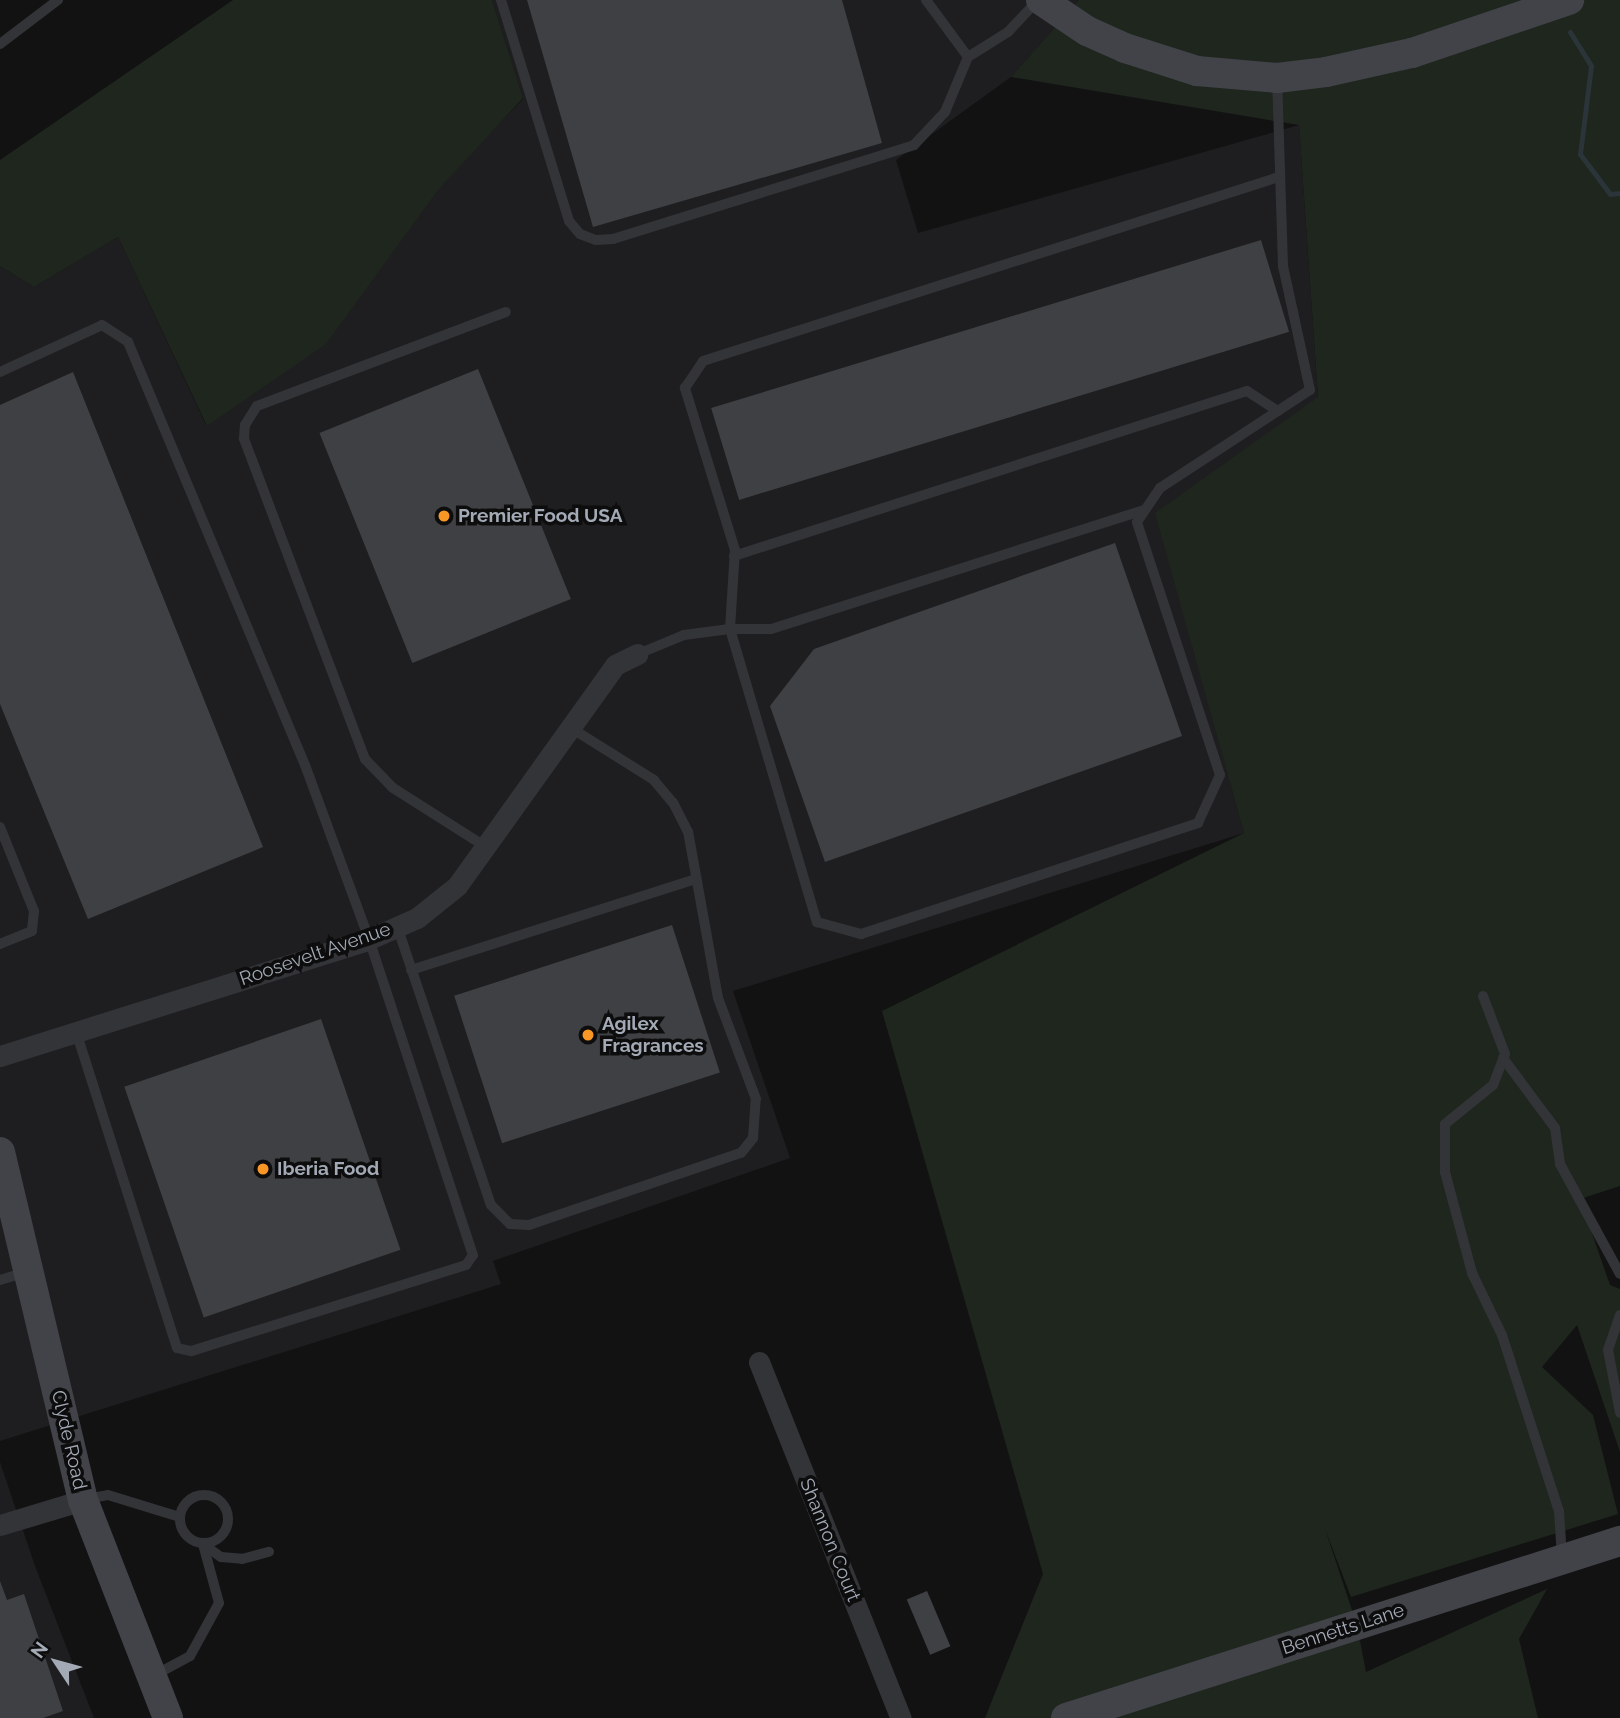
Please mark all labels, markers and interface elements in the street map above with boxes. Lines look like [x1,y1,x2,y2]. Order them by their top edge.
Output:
place label: Premier Food USA [458,505,623,527]
marker: Premier Food USA [436,508,452,524]
street label: Roosevelt Avenue [236,917,394,991]
place label: Agilex Fragrances [602,1013,704,1057]
marker: Agilex Fragrances [580,1027,596,1043]
place label: Iberia Food [277,1158,379,1180]
marker: Iberia Food [255,1161,271,1177]
street label: Clyde Road [47,1388,91,1492]
street label: Shannon Court [795,1475,865,1605]
street label: Bennetts Lane [1279,1598,1407,1660]
north arrow [21,1627,91,1697]
text: N [26,1637,52,1662]

